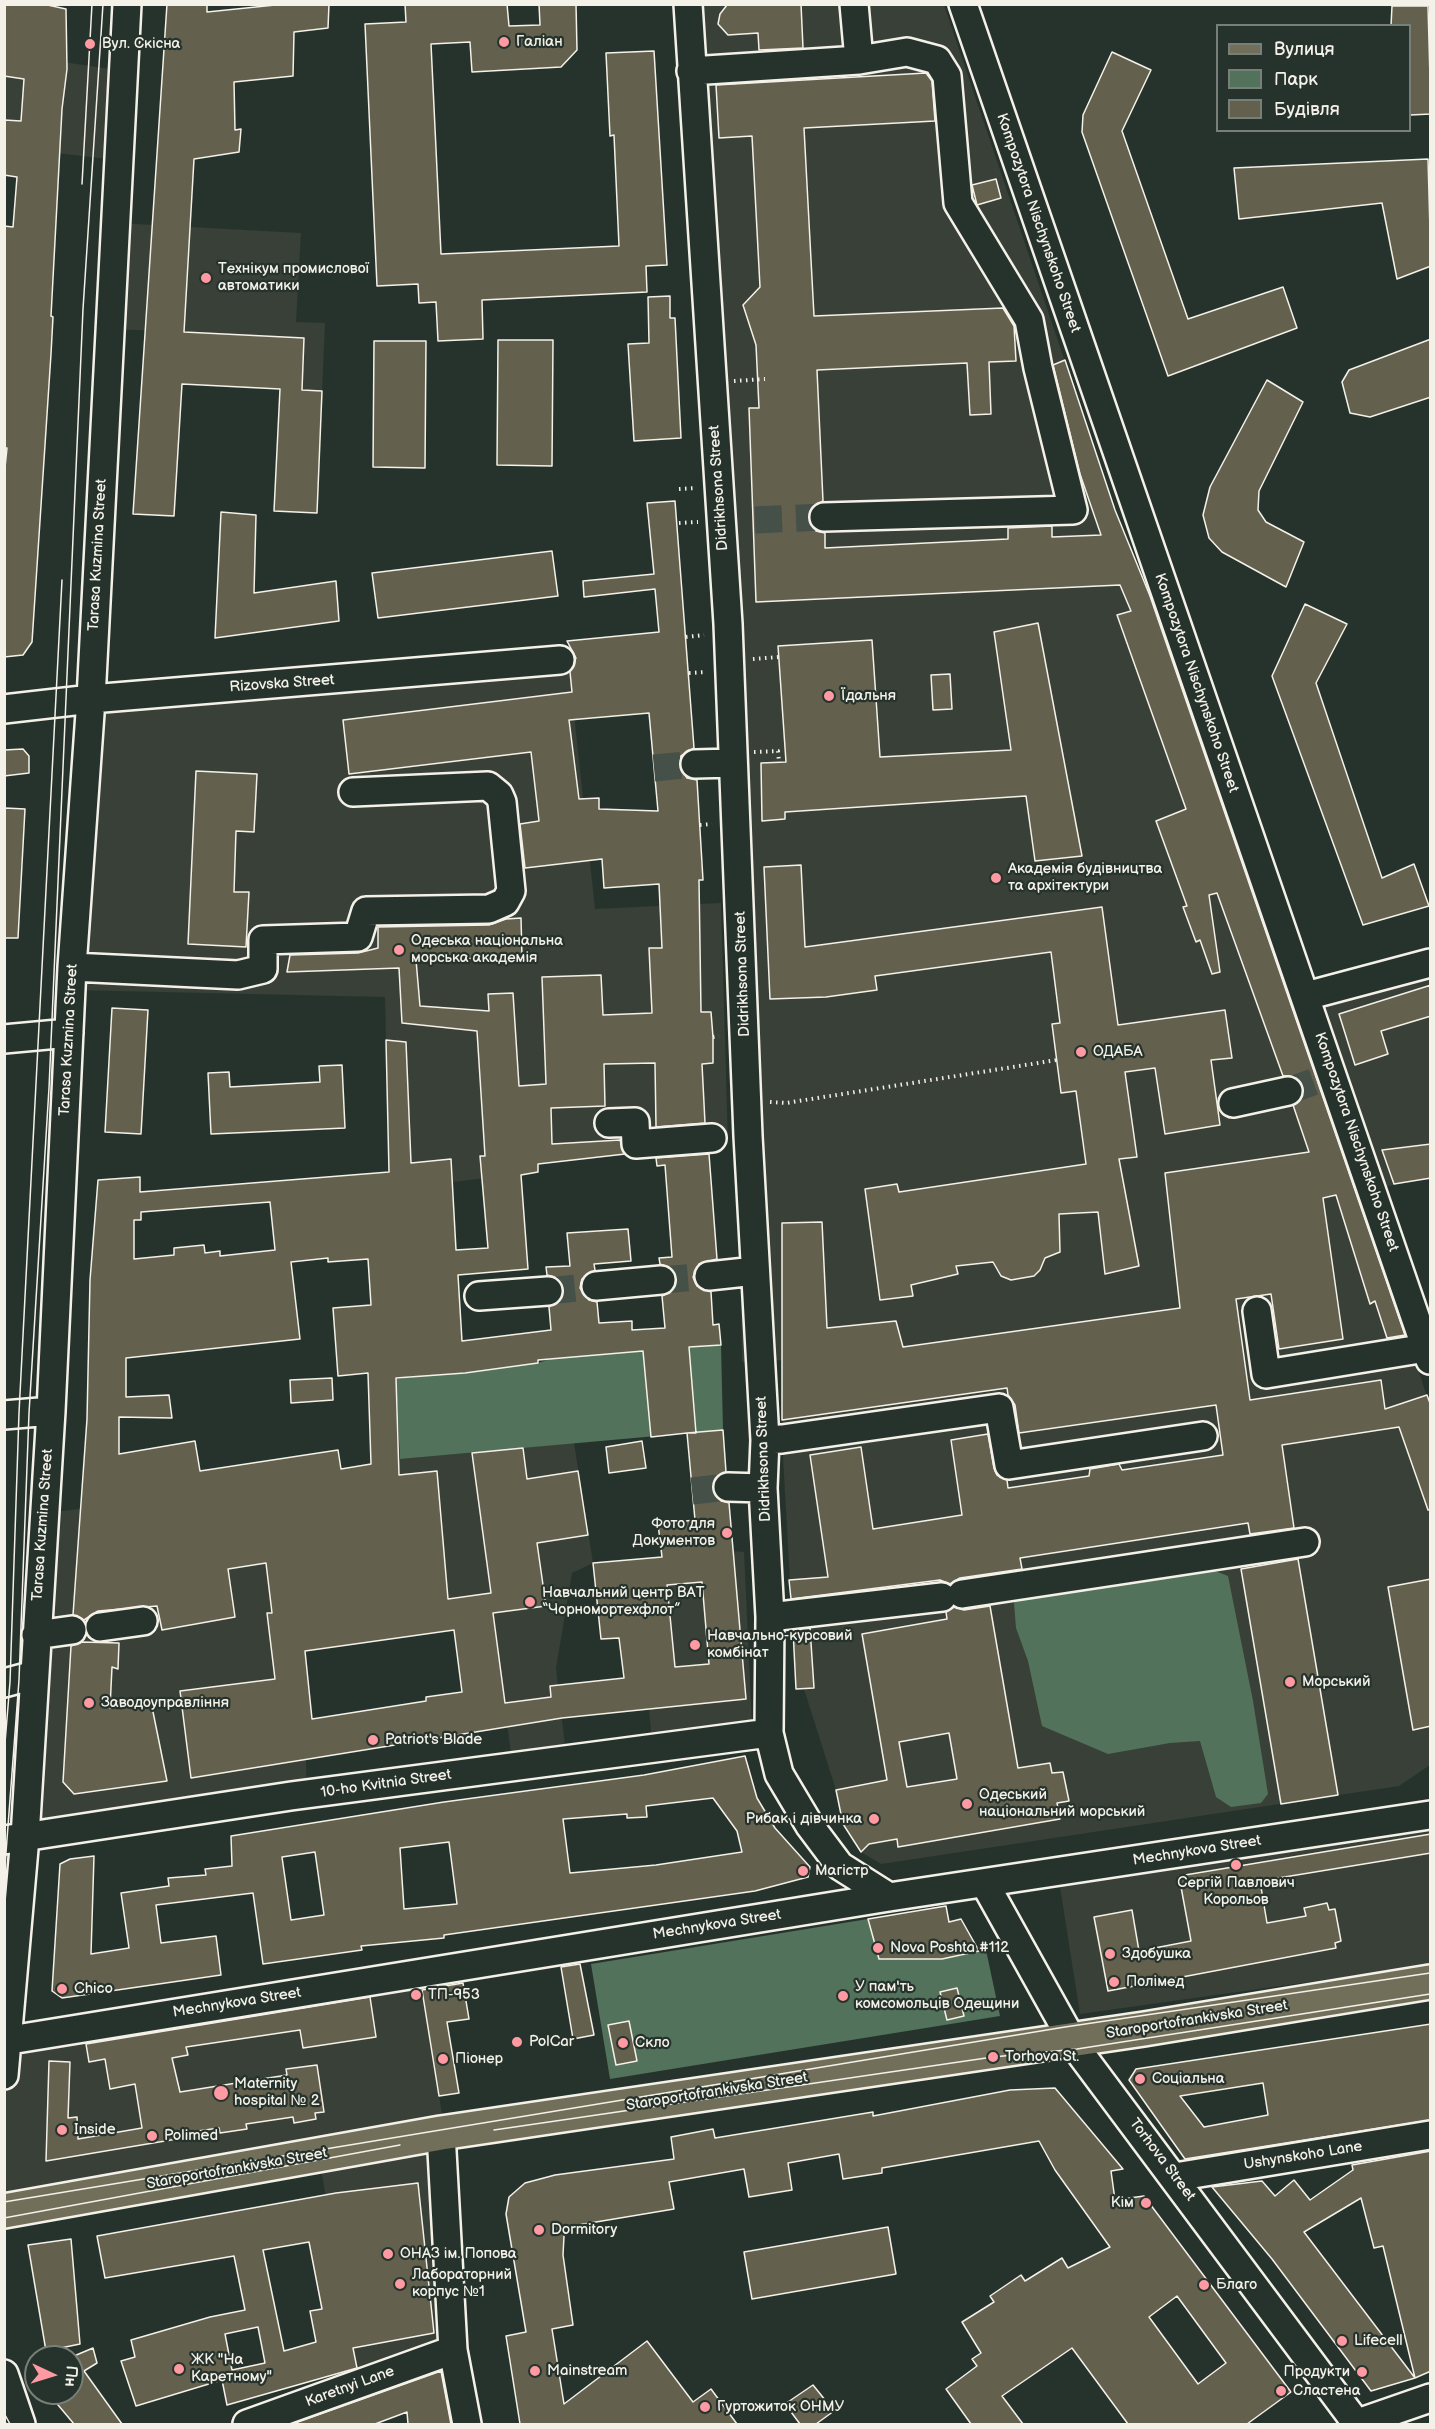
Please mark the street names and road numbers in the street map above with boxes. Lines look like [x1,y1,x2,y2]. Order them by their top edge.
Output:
street label: Kompozytora Nischynskoho Street [992,111,1084,335]
street label: Didrikhsona Street [706,425,732,551]
street label: Tarasa Kuzmina Street [85,478,111,632]
street label: Kompozytora Nischynskoho Street [1150,571,1242,795]
street label: Rizovska Street [229,671,335,697]
street label: Didrikhsona Street [732,911,754,1037]
street label: Tarasa Kuzmina Street [56,963,82,1117]
street label: Kompozytora Nischynskoho Street [1310,1030,1402,1254]
street label: Didrikhsona Street [753,1396,775,1522]
street label: Tarasa Kuzmina Street [29,1448,57,1602]
street label: 10-ho Kvitnia Street [320,1766,452,1802]
street label: Mechnykova Street [1132,1832,1262,1870]
street label: Mechnykova Street [652,1906,782,1944]
street label: Mechnykova Street [172,1984,302,2022]
street label: Staroportofrankivska Street [1105,1997,1289,2043]
street label: Staroportofrankivska Street [625,2069,809,2115]
street label: Torhova Street [1125,2115,1199,2205]
street label: Ushynskoho Lane [1242,2138,1364,2174]
street label: Staroportofrankivska Street [145,2144,329,2194]
street label: Karetnyi Lane [303,2363,397,2411]

